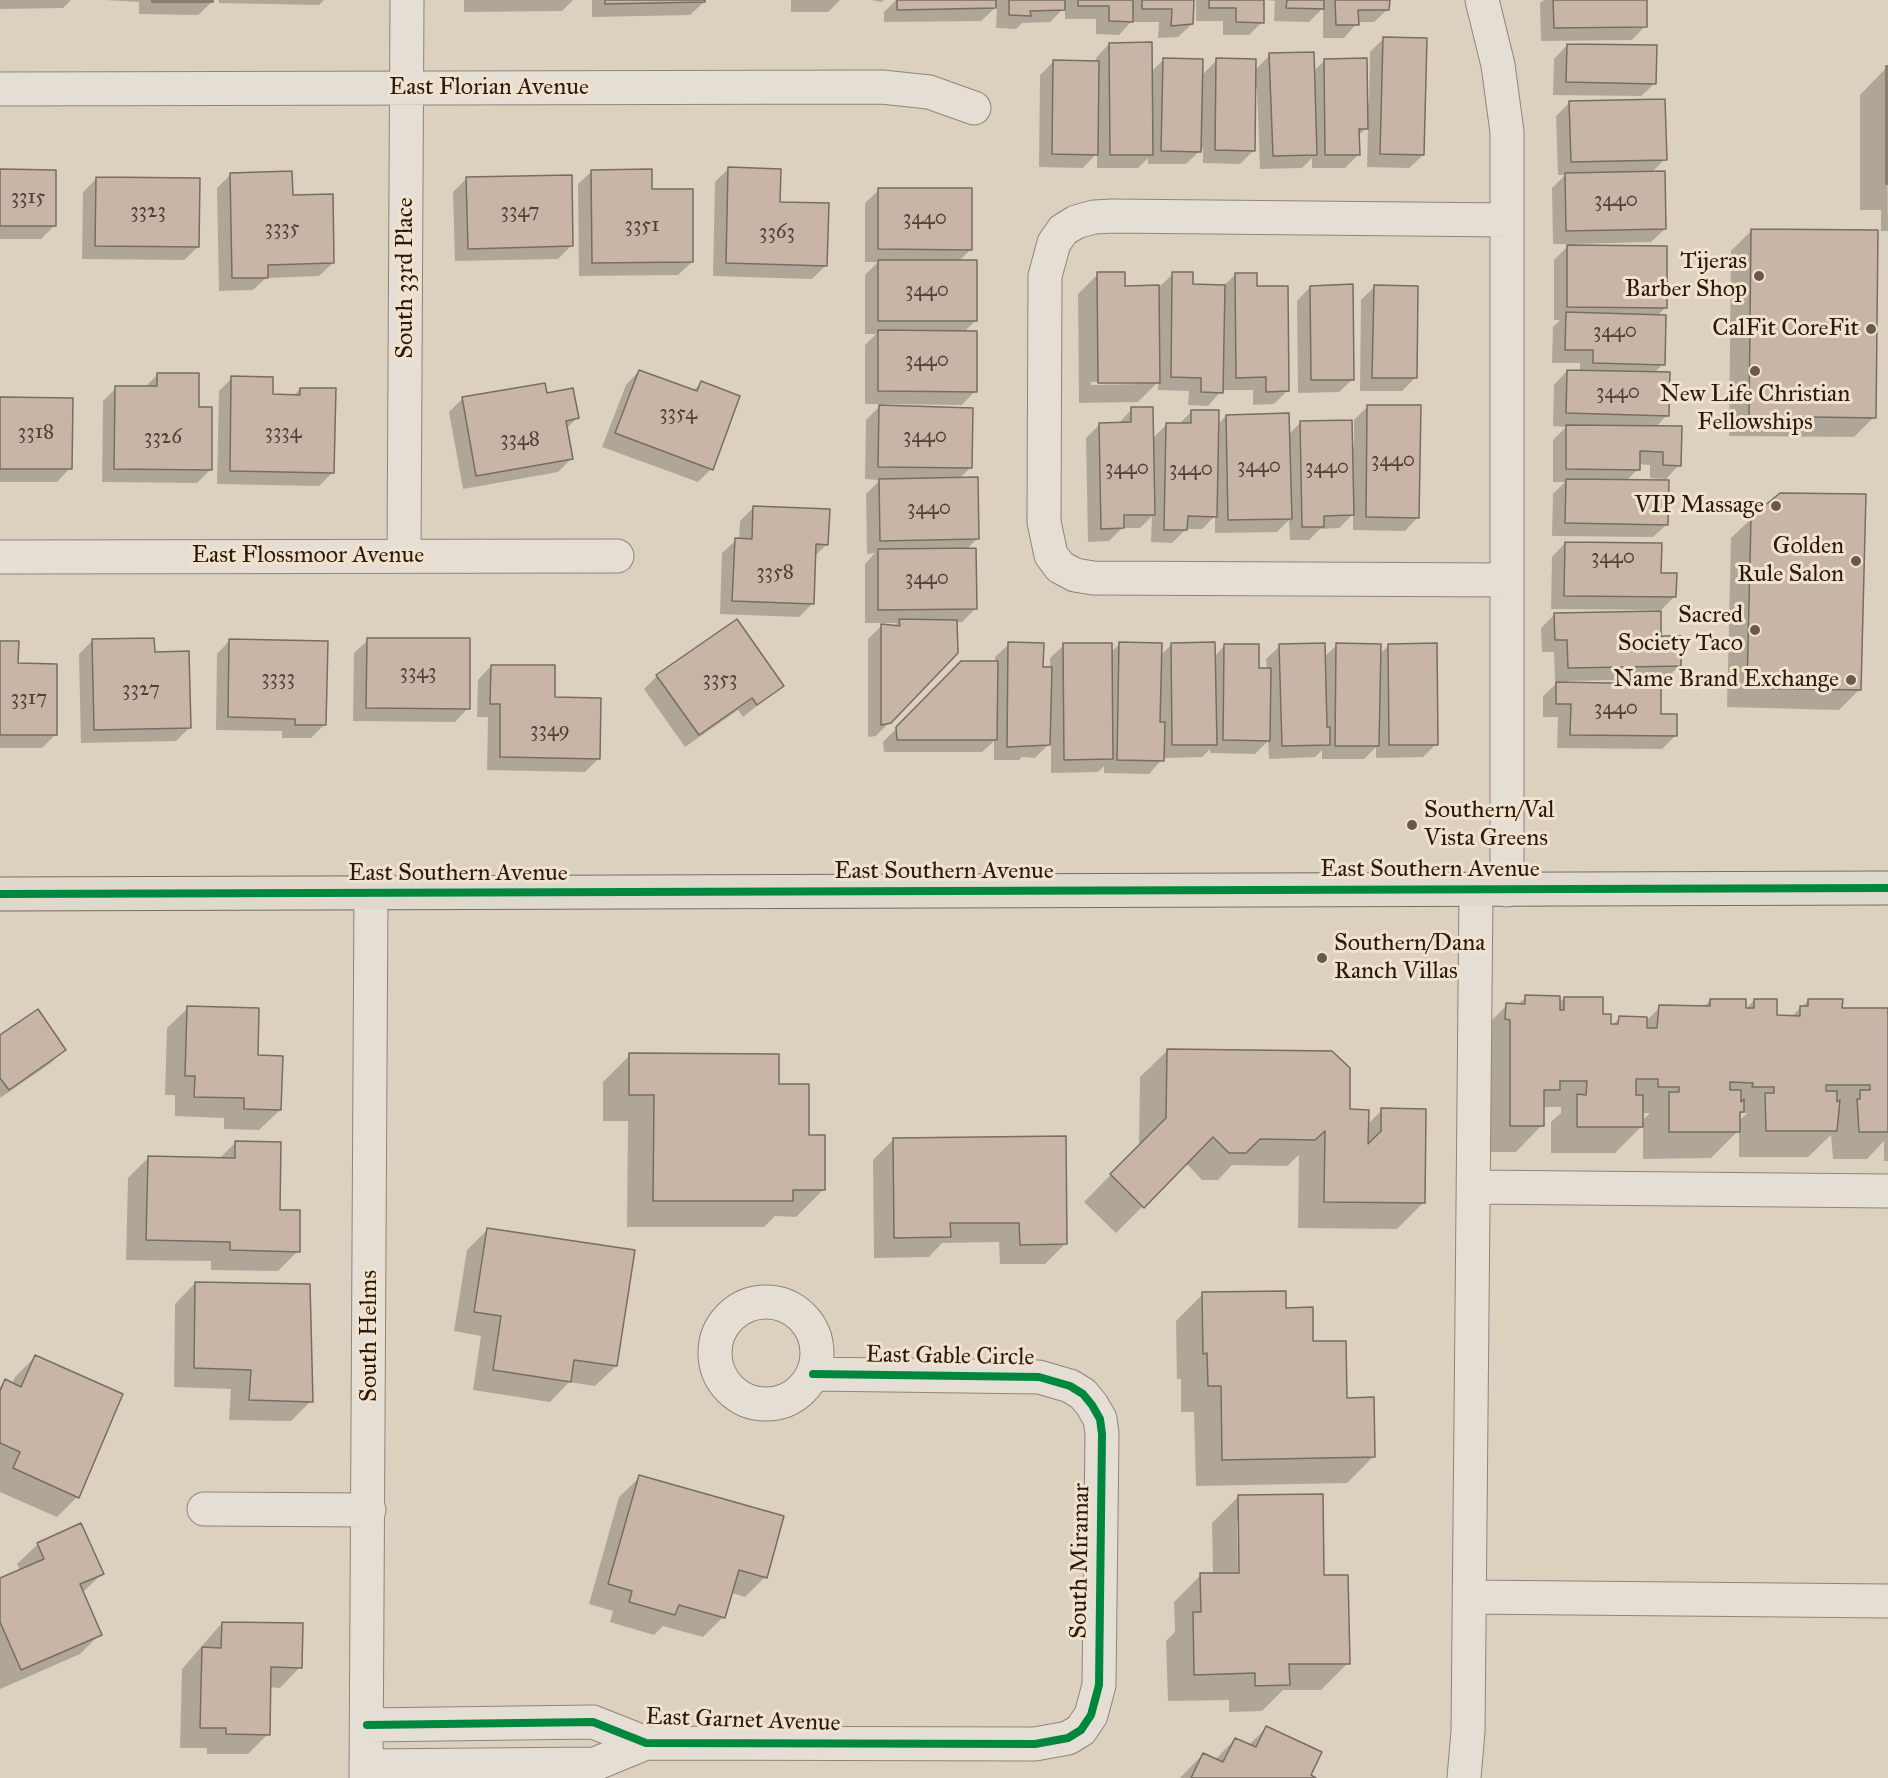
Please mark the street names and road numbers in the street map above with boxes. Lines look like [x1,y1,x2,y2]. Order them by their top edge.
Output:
street label: East Florian Avenue [389,74,589,102]
street label: South 33rd Place [392,197,420,359]
street label: East Flossmoor Avenue [192,542,424,570]
street label: East Southern Avenue [1320,856,1540,884]
street label: East Southern Avenue [834,858,1054,886]
street label: East Southern Avenue [348,860,568,888]
street label: South Helms [356,1270,384,1402]
street label: East Gable Circle [865,1341,1035,1373]
street label: South Miramar [1065,1483,1097,1639]
street label: East Garnet Avenue [645,1703,841,1739]

